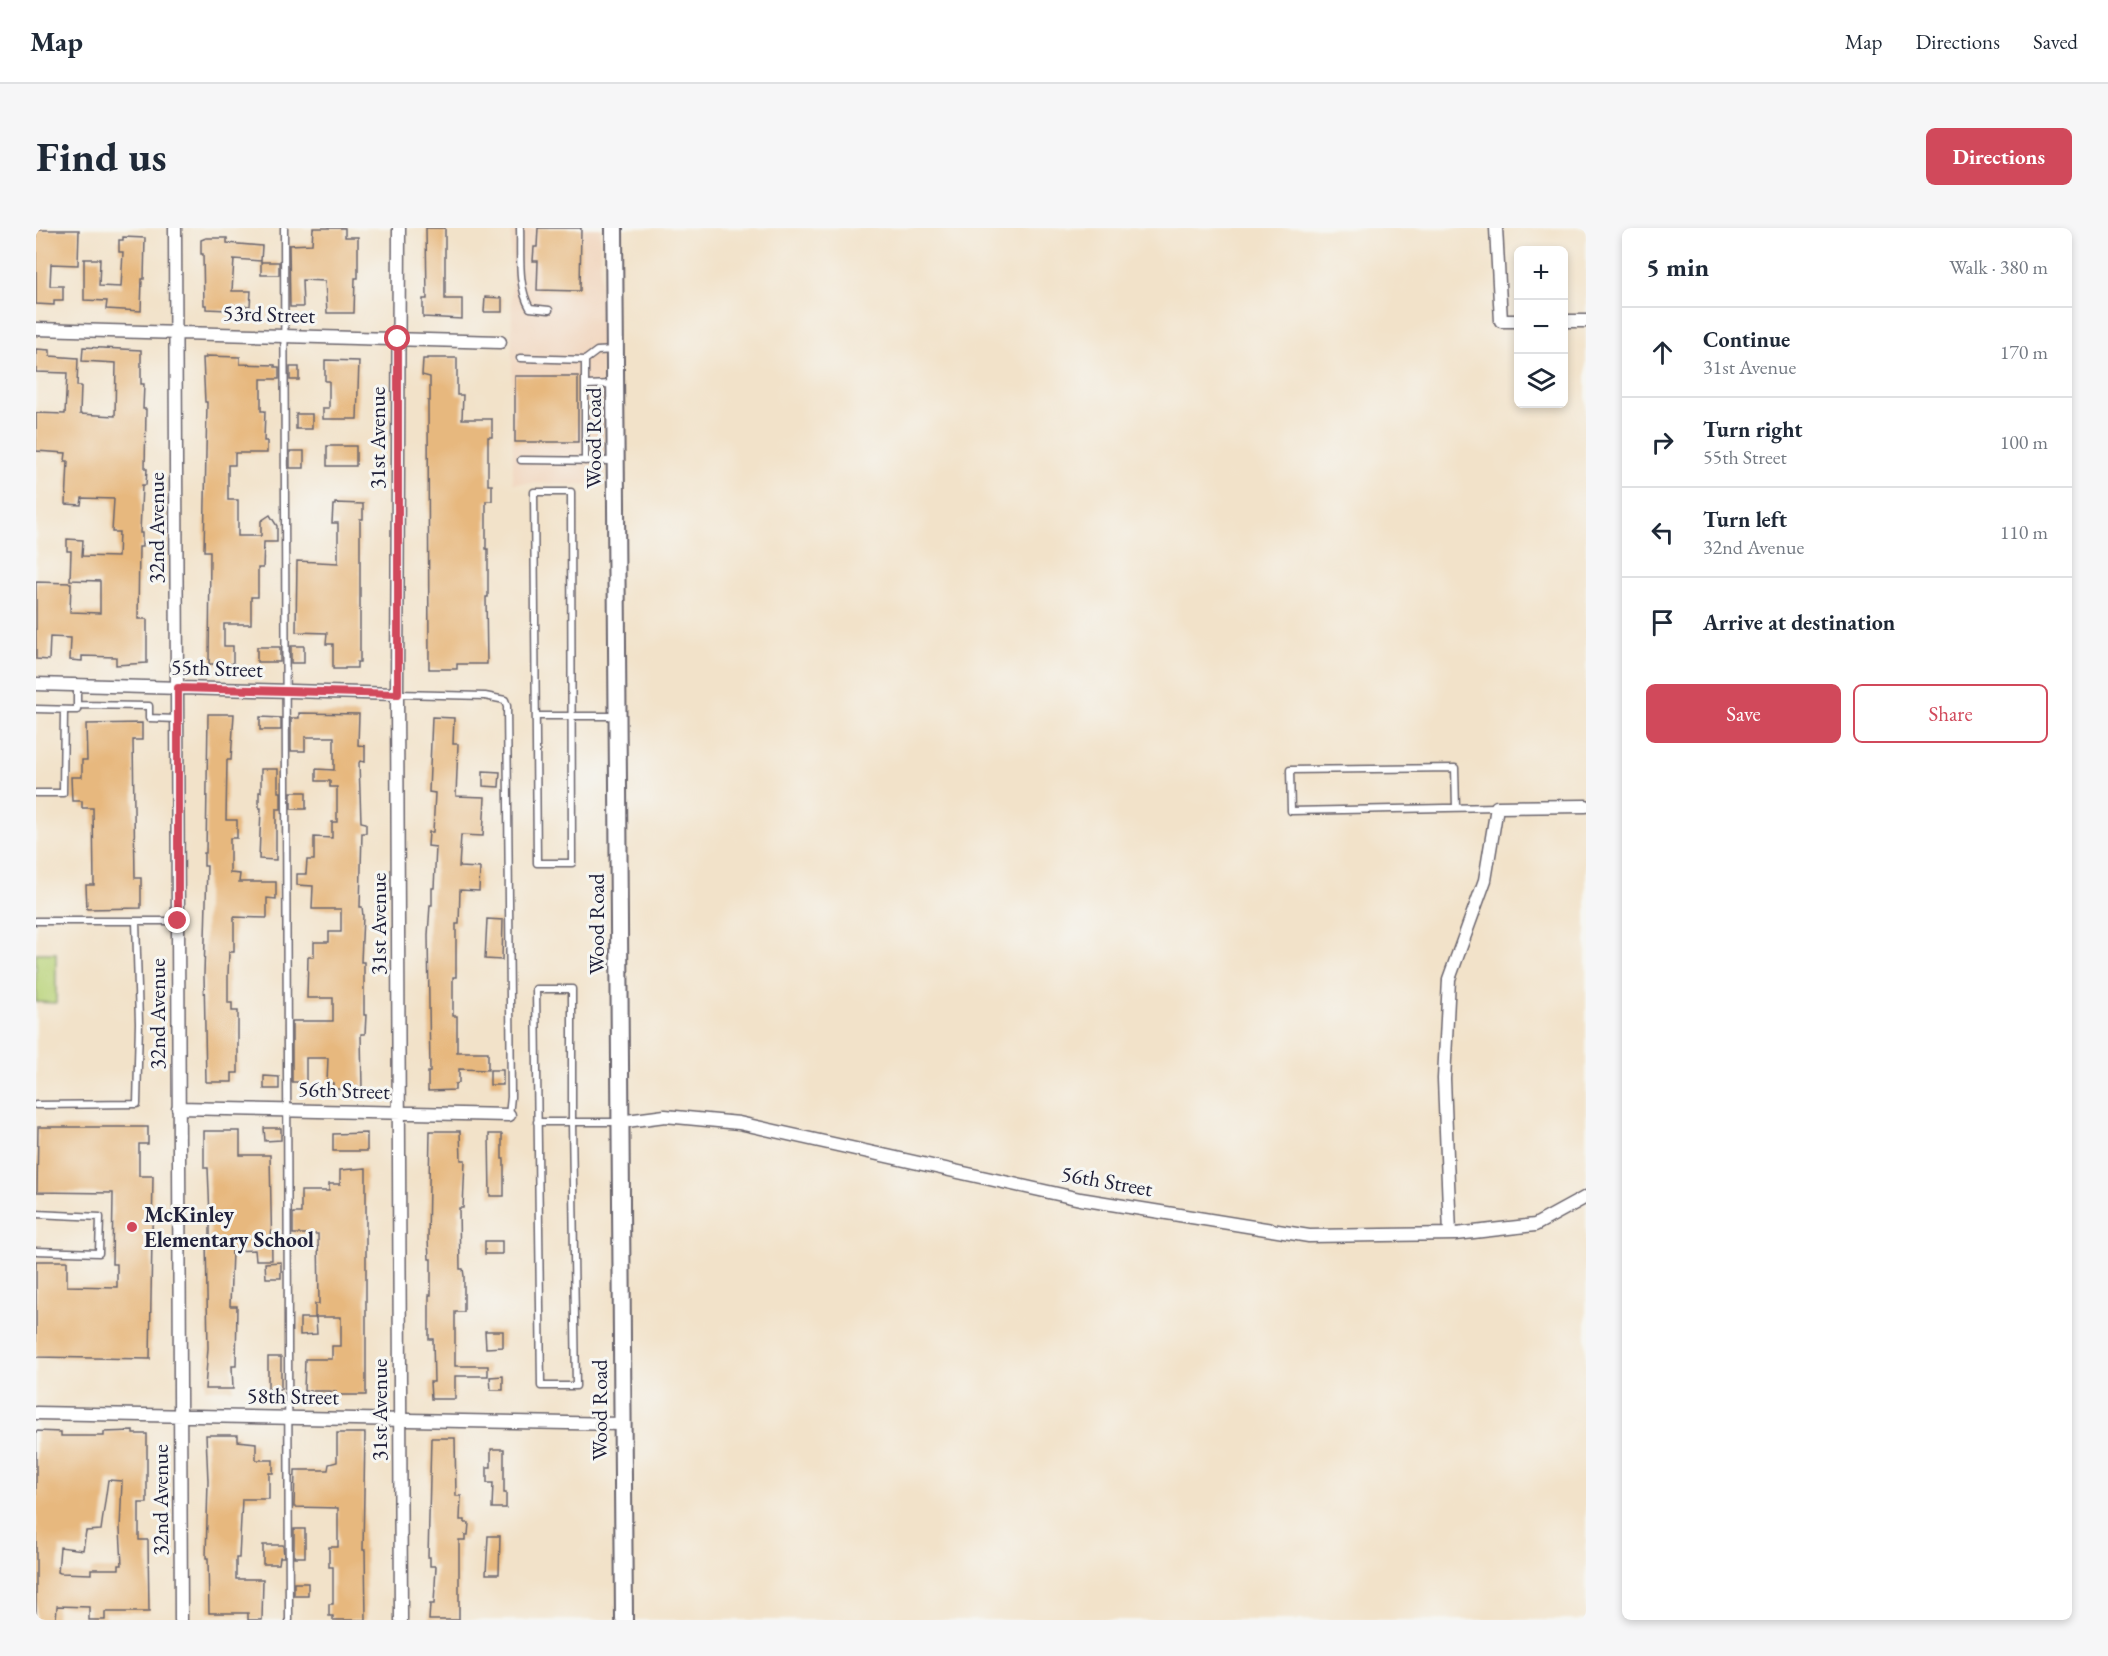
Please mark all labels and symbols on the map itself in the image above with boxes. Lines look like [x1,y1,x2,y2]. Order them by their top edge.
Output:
street label: 53rd Street [222,298,316,330]
route start [384,325,410,351]
street label: 31st Avenue [363,386,392,489]
street label: Wood Road [579,386,608,489]
street label: 32nd Avenue [142,472,171,584]
street label: 55th Street [170,652,264,684]
street label: 31st Avenue [364,872,393,975]
street label: Wood Road [582,872,611,975]
route end [164,907,190,933]
street label: 32nd Avenue [143,958,172,1070]
street label: 56th Street [297,1074,391,1106]
street label: 56th Street [1059,1159,1155,1203]
place label: McKinley Elementary School [144,1200,314,1254]
marker: McKinley Elementary School [125,1220,139,1234]
street label: 31st Avenue [365,1358,394,1461]
street label: Wood Road [585,1358,614,1461]
street label: 58th Street [247,1381,339,1411]
street label: 32nd Avenue [146,1444,175,1556]

